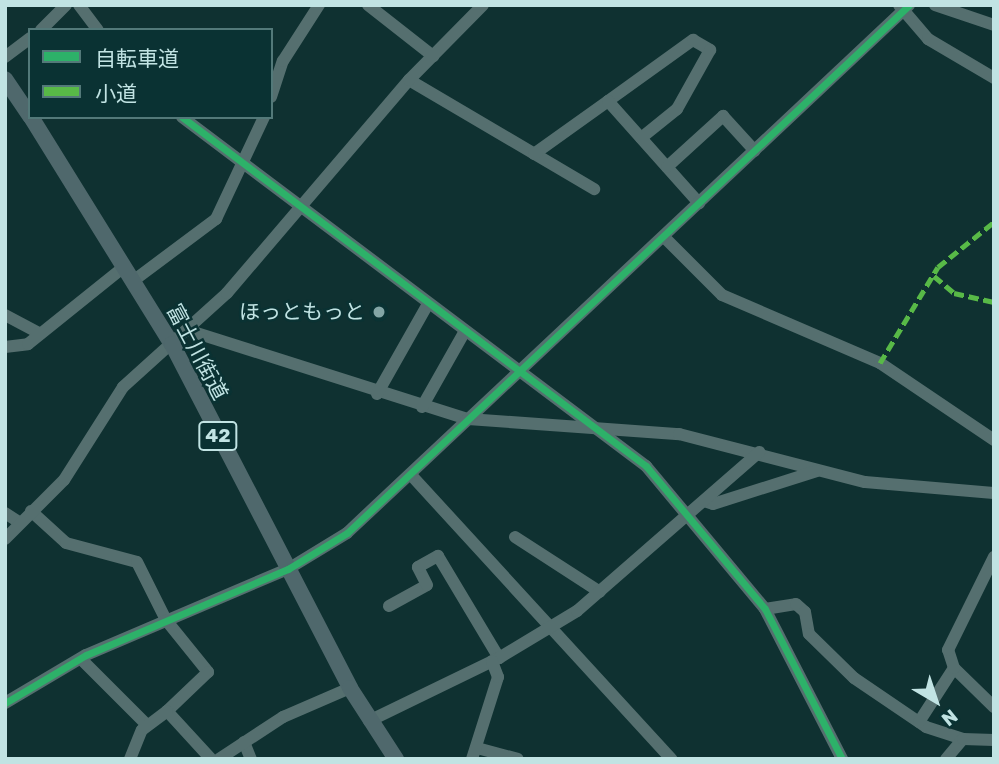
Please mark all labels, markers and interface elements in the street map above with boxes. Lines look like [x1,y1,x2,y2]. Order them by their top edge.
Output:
legend [28,28,273,119]
text: 自転車道 [95,46,179,71]
text: 小道 [95,81,137,106]
place label: ほっともっと [239,299,365,325]
street label: 富士川街道 [161,300,233,404]
marker: ほっともっと [371,304,387,320]
road number: 42 [197,420,239,452]
north arrow [901,666,971,736]
text: N [937,704,962,731]

